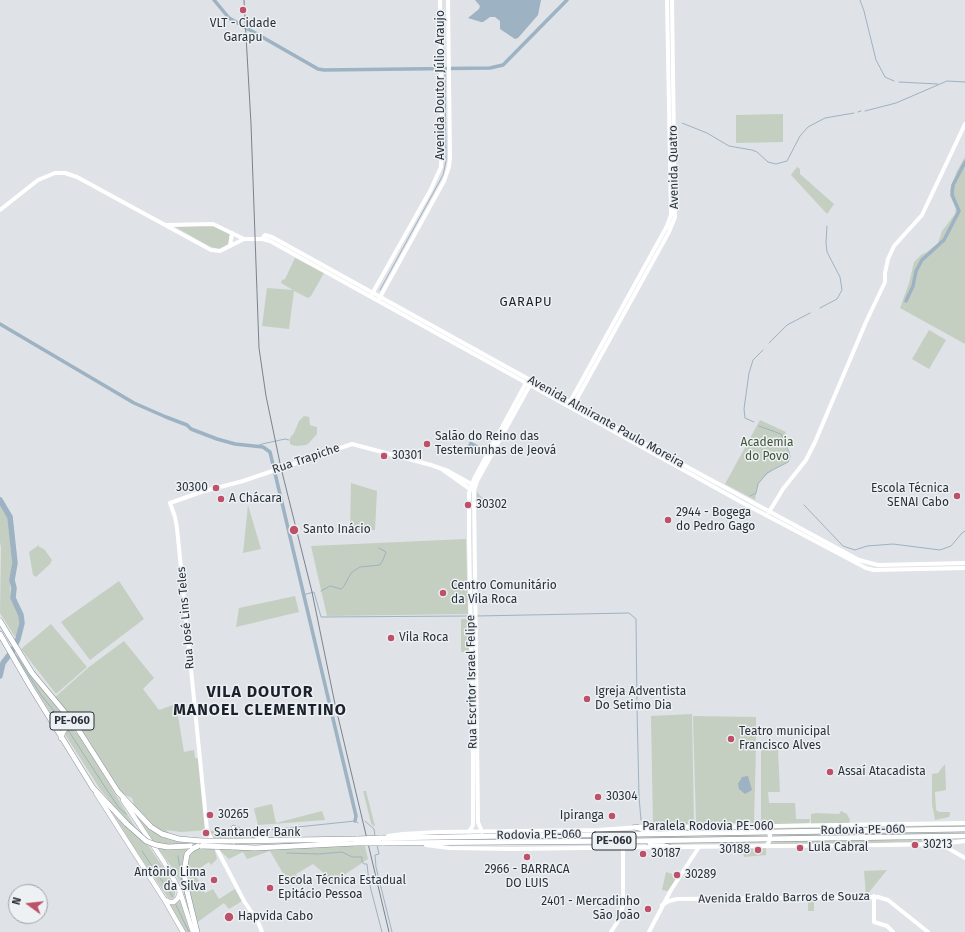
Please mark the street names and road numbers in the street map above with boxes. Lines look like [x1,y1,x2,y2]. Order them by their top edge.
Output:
street label: Avenida Doutor Júlio Araujo [434,10,448,160]
street label: Avenida Quatro [666,125,682,209]
street label: Avenida Almirante Paulo Moreira [525,373,687,471]
street label: Rua Trapiche [270,441,342,477]
street label: Rua José Lins Teles [174,566,198,670]
street label: Rua Escritor Israel Felipe [464,615,480,749]
road number: PE-060 [50,712,94,730]
street label: Paralela Rodovia PE-060 [642,820,774,834]
street label: Rodovia PE-060 [820,822,906,838]
street label: Rodovia PE-060 [496,827,582,843]
road number: PE-060 [592,832,636,850]
street label: Avenida Eraldo Barros de Souza [698,889,870,907]

